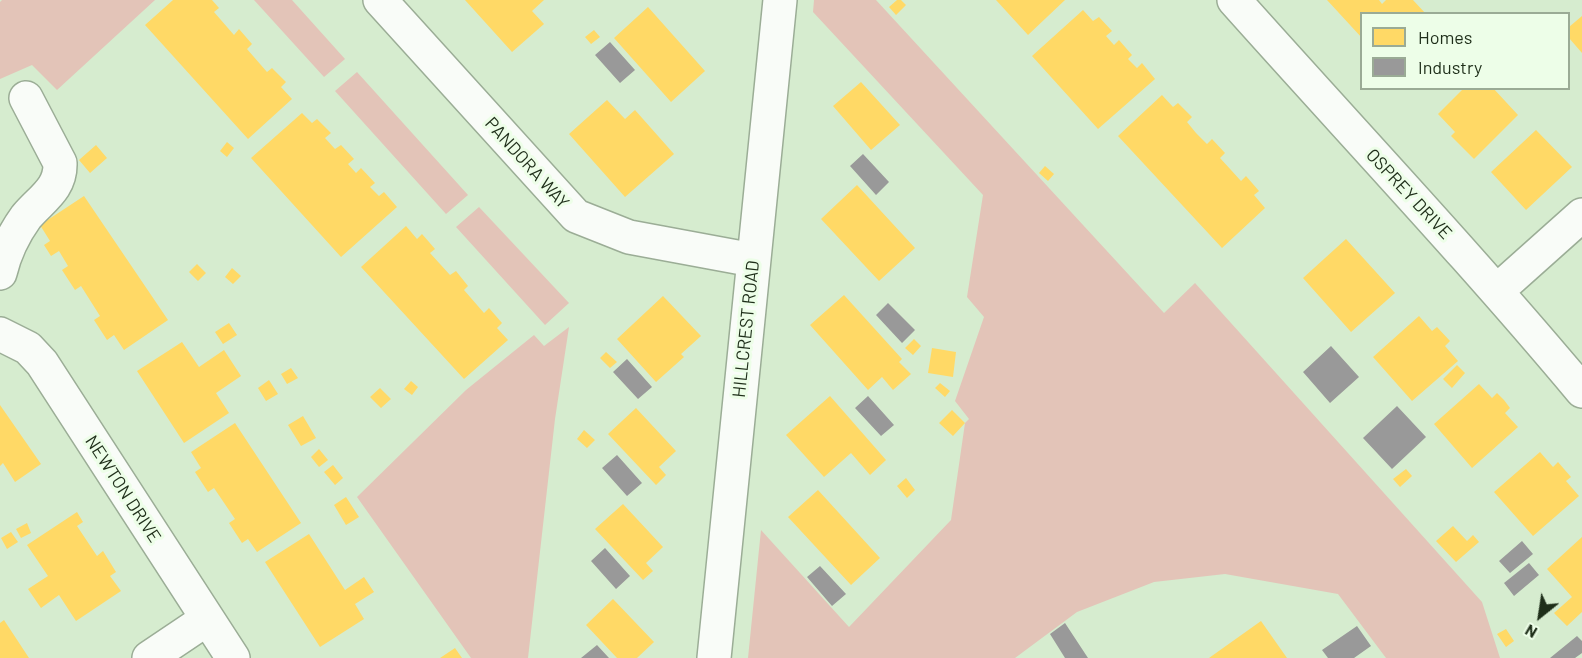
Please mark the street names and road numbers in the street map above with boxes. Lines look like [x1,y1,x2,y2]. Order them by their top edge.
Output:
street label: PANDORA WAY [480,113,574,213]
street label: OSPREY DRIVE [1362,144,1456,244]
street label: HILLCREST ROAD [728,259,764,399]
street label: NEWTON DRIVE [80,431,166,547]

